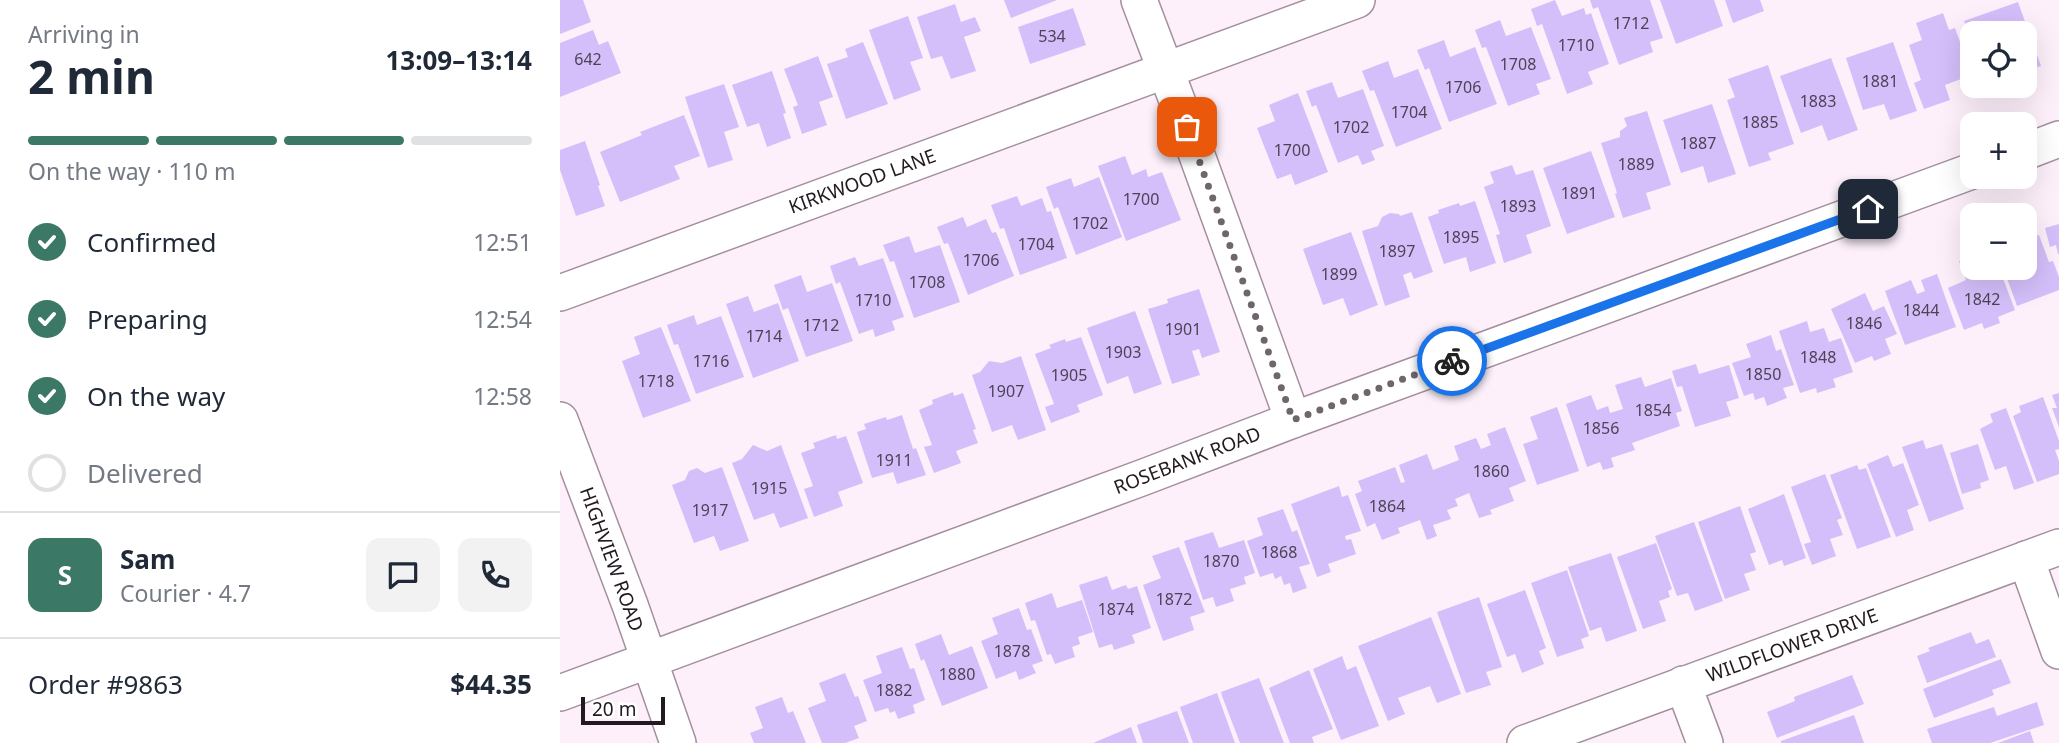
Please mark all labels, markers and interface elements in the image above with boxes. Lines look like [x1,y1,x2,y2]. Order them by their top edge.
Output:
house number: 1712 [1613,12,1649,34]
text: Arriving in [28,18,140,50]
map controls [1960,21,2037,280]
button: locate [1960,21,2037,98]
house number: 534 [1038,25,1066,47]
house number: 1710 [1558,34,1594,56]
text: 13:09–13:14 [385,42,532,78]
text: 2 min [28,45,155,107]
house number: 642 [574,48,602,70]
house number: 1708 [1500,53,1536,75]
house number: 1881 [1862,70,1898,92]
house number: 1706 [1445,76,1481,98]
house number: 1883 [1800,90,1836,112]
pin [1157,97,1217,157]
house number: 1704 [1391,101,1427,123]
icon: bag [1168,108,1206,146]
house number: 1885 [1742,111,1778,133]
button: + [1960,112,2037,189]
house number: 1702 [1333,116,1369,138]
house number: 1887 [1680,132,1716,154]
house number: 1700 [1274,139,1310,161]
street label: KIRKWOOD LANE [785,142,939,220]
house number: 1889 [1618,153,1654,175]
text: On the way · 110 m [28,155,235,187]
pin [1838,179,1898,239]
house number: 1891 [1561,182,1597,204]
house number: 1700 [1123,188,1159,210]
icon: home [1849,190,1887,228]
house number: 1893 [1500,195,1536,217]
button: − [1960,203,2037,280]
house number: 1702 [1072,212,1108,234]
icon: check [28,223,66,261]
text: Confirmed [87,224,217,260]
text: 12:51 [473,226,532,258]
house number: 1895 [1443,226,1479,248]
house number: 1704 [1018,233,1054,255]
house number: 1897 [1379,240,1415,262]
house number: 1706 [963,249,999,271]
house number: 1899 [1321,263,1357,285]
house number: 1708 [909,271,945,293]
house number: 1842 [1964,288,2000,310]
house number: 1710 [855,289,891,311]
house number: 1844 [1903,299,1939,321]
icon: check [28,300,66,338]
text: Preparing [87,301,208,337]
text: 12:54 [473,303,532,335]
house number: 1846 [1846,312,1882,334]
house number: 1712 [803,314,839,336]
house number: 1901 [1165,318,1201,340]
house number: 1714 [746,325,782,347]
courier [1417,326,1487,396]
house number: 1903 [1105,341,1141,363]
icon: bike [1433,342,1471,380]
house number: 1848 [1800,346,1836,368]
house number: 1716 [693,350,729,372]
house number: 1850 [1745,363,1781,385]
house number: 1905 [1051,364,1087,386]
house number: 1718 [638,370,674,392]
icon: check [28,377,66,415]
text: On the way [87,378,225,414]
text: 12:58 [473,380,532,412]
house number: 1907 [988,380,1024,402]
house number: 1854 [1635,399,1671,421]
house number: 1856 [1583,417,1619,439]
street label: ROSEBANK ROAD [1110,420,1264,500]
house number: 1911 [876,449,912,471]
text: Delivered [87,455,203,491]
house number: 1860 [1473,460,1509,482]
house number: 1915 [751,477,787,499]
street label: HIGHVIEW ROAD [574,483,650,635]
house number: 1864 [1369,495,1405,517]
house number: 1917 [692,499,728,521]
button: chat [366,538,440,612]
button: phone [458,538,532,612]
text: Sam [120,541,175,577]
house number: 1868 [1261,541,1297,563]
house number: 1870 [1203,550,1239,572]
text: S [58,557,72,593]
text: Courier · 4.7 [120,577,251,609]
house number: 1872 [1156,588,1192,610]
house number: 1874 [1098,598,1134,620]
street label: WILDFLOWER DRIVE [1702,602,1882,688]
house number: 1878 [994,640,1030,662]
house number: 1880 [939,663,975,685]
text: Order #9863 [28,666,183,702]
text: $44.35 [450,666,532,702]
house number: 1882 [876,679,912,701]
scale bar [581,694,665,726]
text: 20 m [592,696,636,722]

